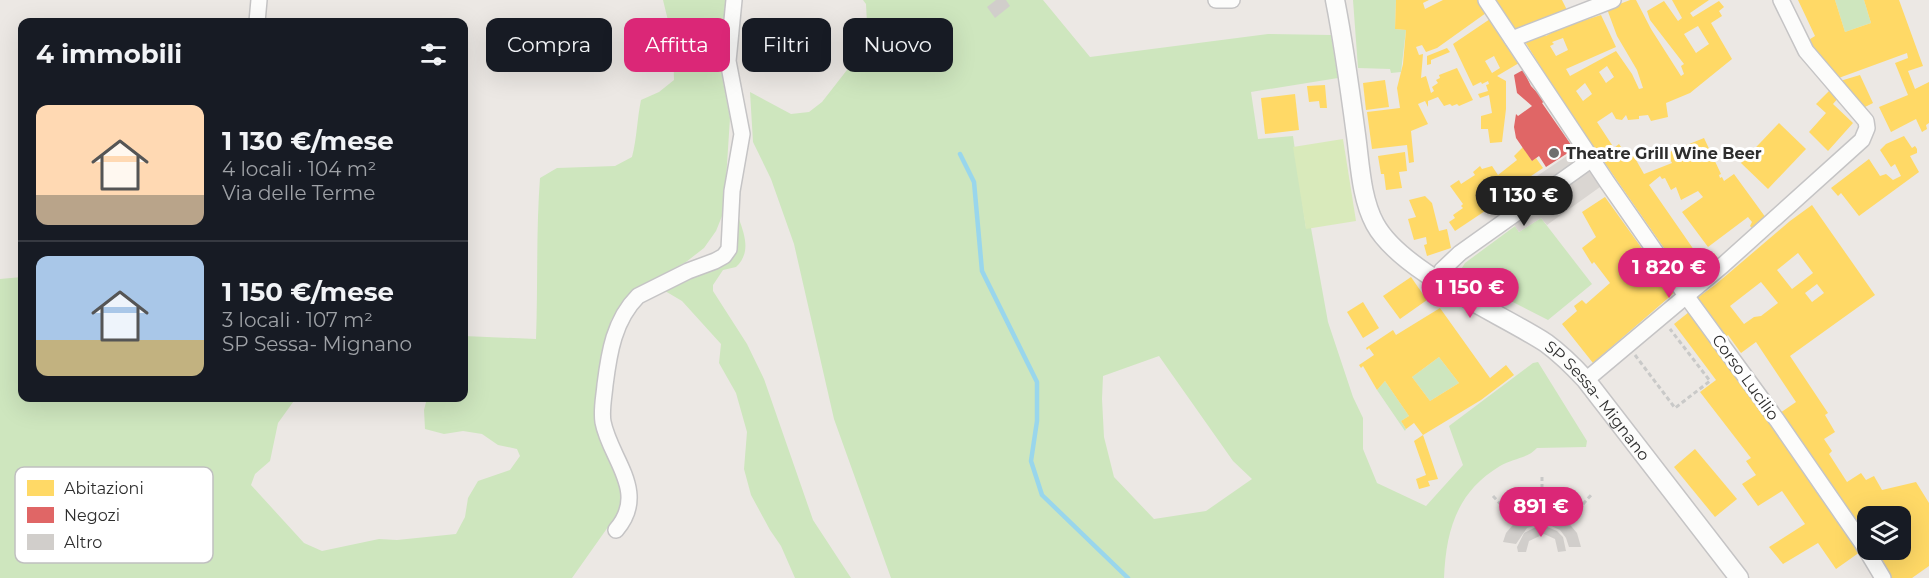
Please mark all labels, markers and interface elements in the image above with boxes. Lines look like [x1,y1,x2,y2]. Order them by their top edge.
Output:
chip: Compra [486,18,612,72]
chip: Affitta [624,18,730,72]
chip: Filtri [742,18,831,72]
chip: Nuovo [843,18,953,72]
text: 4 immobili [36,38,182,70]
icon: filters [417,38,450,71]
text: 1 130 €/mese [222,125,394,157]
icon: home [84,129,156,201]
place label: Theatre Grill Wine Beer [1566,144,1762,163]
marker: Theatre Grill Wine Beer [1547,146,1561,160]
text: 4 locali · 104 m² [222,157,376,181]
pin: 1 130 € [1469,176,1579,227]
text: Via delle Terme [222,181,375,205]
text: 1 130 € [1490,183,1558,207]
pin: 1 820 € [1614,248,1724,299]
text: 1 820 € [1632,255,1706,279]
pin: 1 150 € [1415,268,1525,319]
text: 1 150 € [1436,275,1504,299]
text: 1 150 €/mese [222,276,394,308]
icon: home [84,280,156,352]
text: 3 locali · 107 m² [222,308,373,332]
street label: Corso Lucilio [1708,331,1783,424]
text: SP Sessa- Mignano [222,332,412,356]
street label: SP Sessa- Mignano [1541,337,1654,464]
legend [15,467,213,563]
text: Abitazioni [64,479,144,498]
pin: 891 € [1499,487,1583,538]
text: 891 € [1513,494,1569,518]
text: Negozi [64,506,120,525]
map controls [1857,506,1911,560]
button: layers [1857,506,1911,560]
text: Altro [64,533,102,552]

